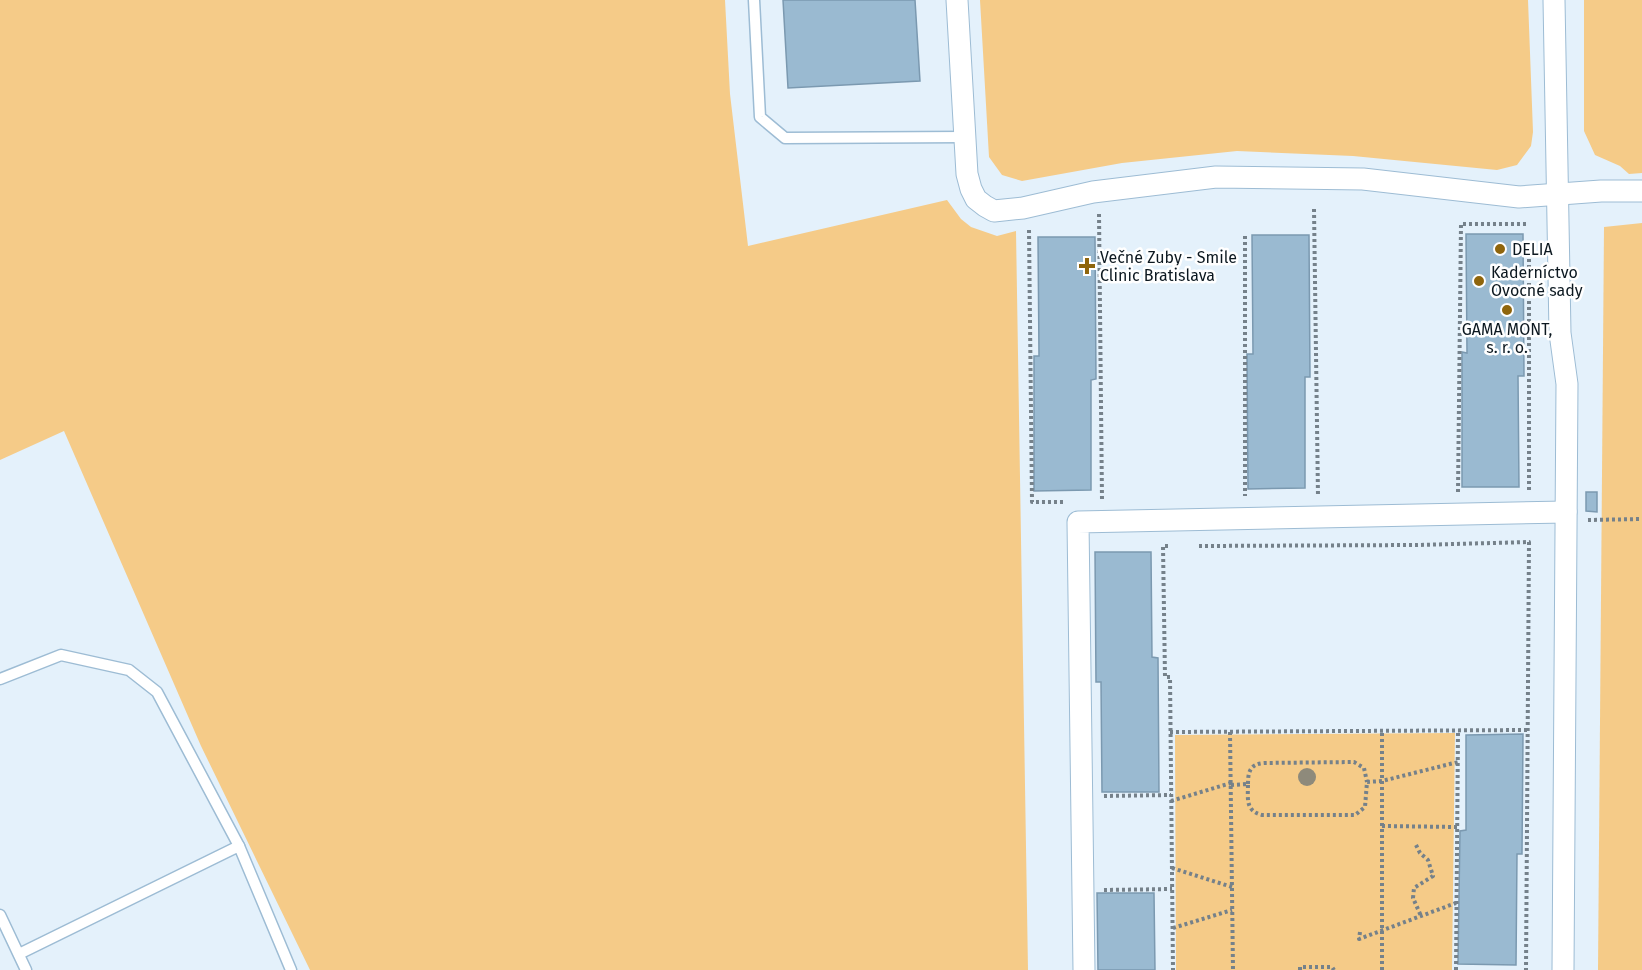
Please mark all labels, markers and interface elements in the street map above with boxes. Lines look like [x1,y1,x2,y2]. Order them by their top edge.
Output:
place label: DELIA [1512,240,1554,259]
marker: DELIA [1493,242,1507,256]
place label: Večné Zuby - Smile Clinic Bratislava [1100,248,1237,285]
marker: Večné Zuby - Smile Clinic Bratislava [1078,257,1096,275]
place label: Kaderníctvo Ovocné sady [1491,263,1583,300]
marker: Kaderníctvo Ovocné sady [1472,274,1486,288]
marker: GAMA MONT, s. r. o. [1500,303,1514,317]
place label: GAMA MONT, s. r. o. [1462,320,1552,357]

